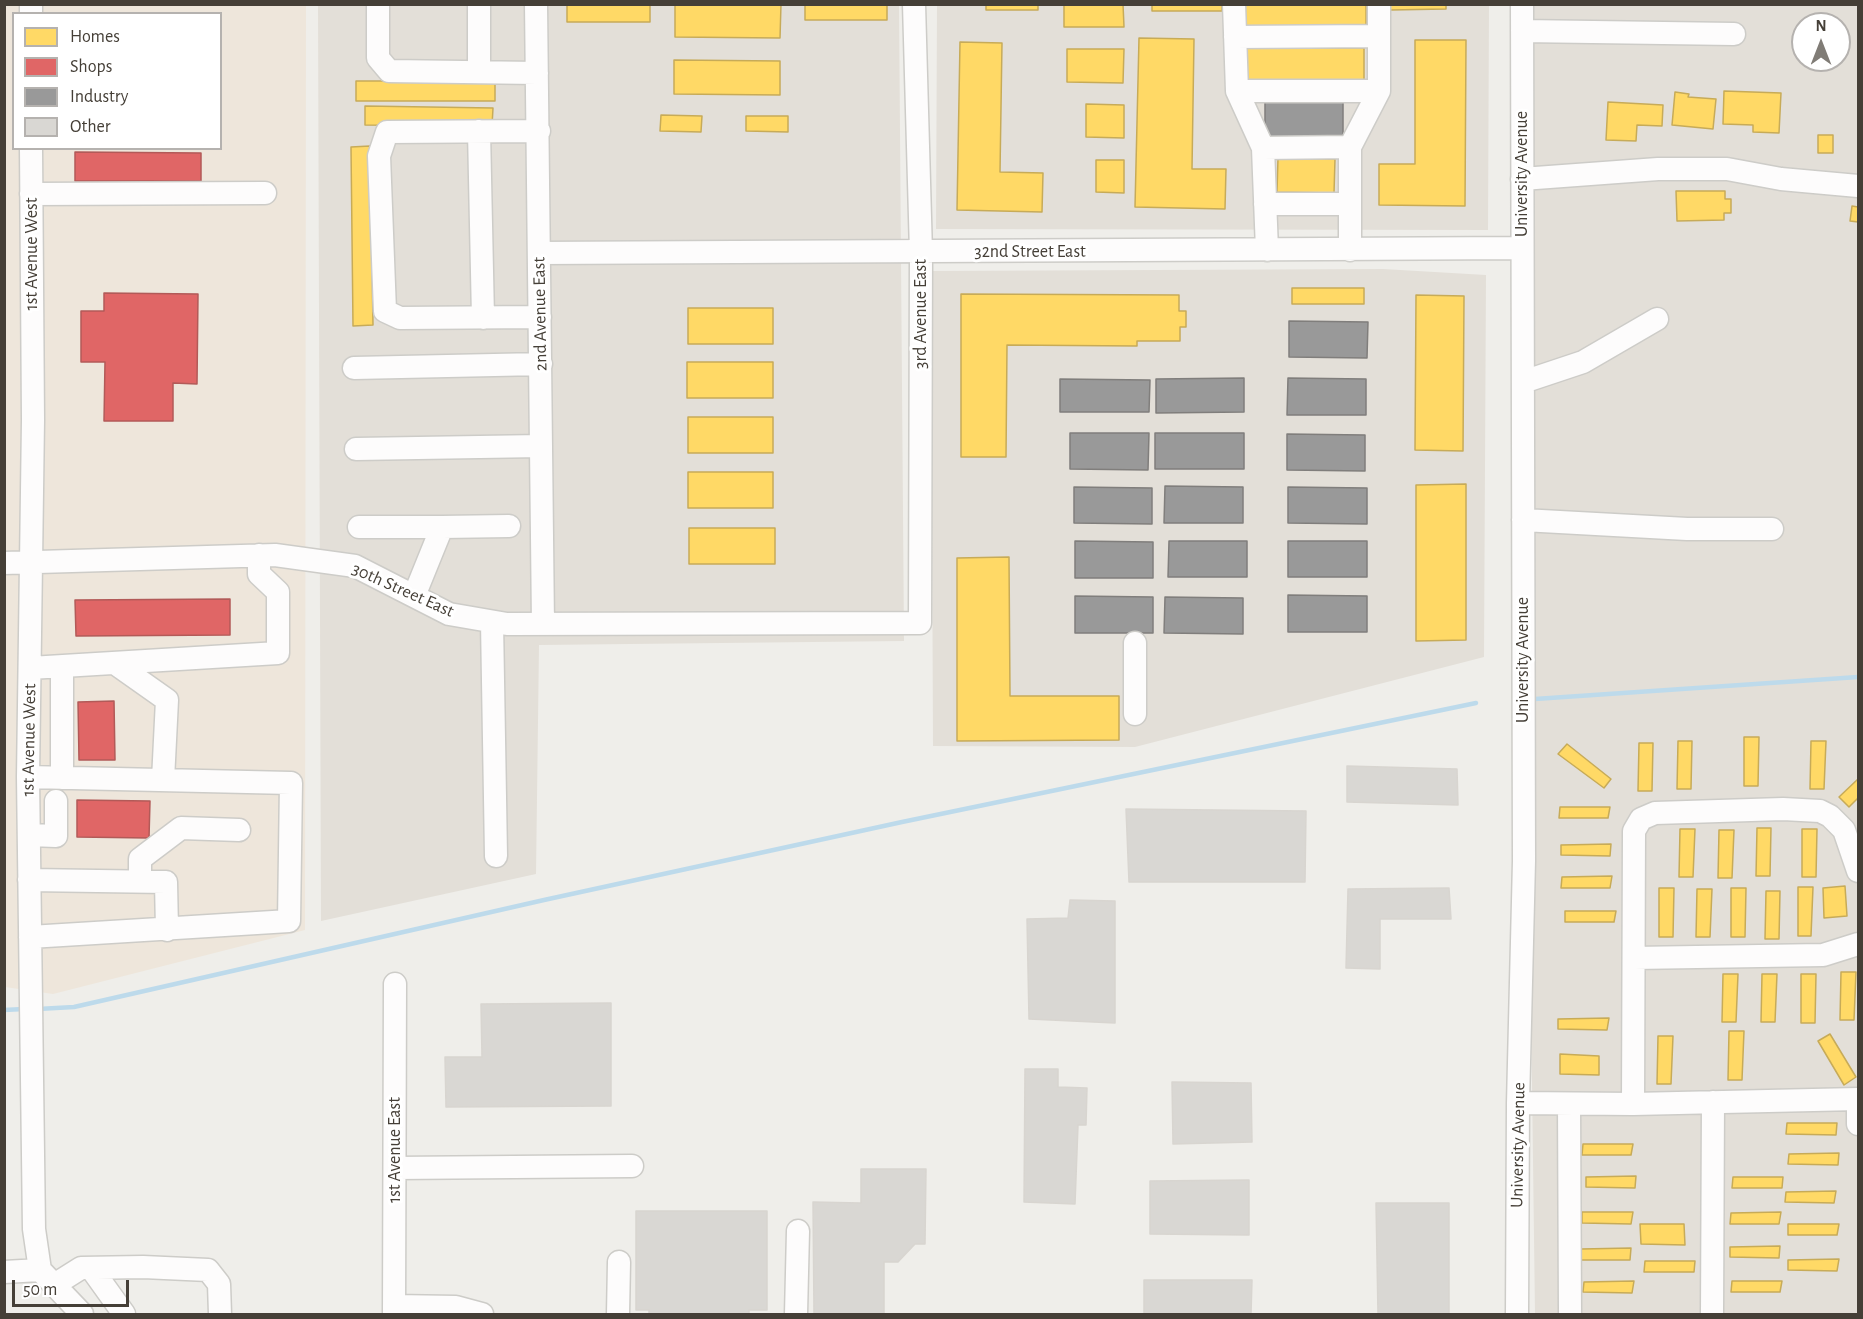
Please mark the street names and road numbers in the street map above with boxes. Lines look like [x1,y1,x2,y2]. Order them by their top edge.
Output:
street label: University Avenue [1511,111,1533,237]
street label: 1st Avenue West [21,198,43,310]
street label: 32nd Street East [974,241,1086,263]
street label: 2nd Avenue East [528,257,552,371]
street label: 3rd Avenue East [910,259,932,369]
street label: 30th Street East [349,558,457,622]
street label: University Avenue [1512,597,1534,723]
street label: 1st Avenue West [17,683,41,797]
street label: University Avenue [1506,1082,1530,1208]
street label: 1st Avenue East [384,1097,406,1203]

